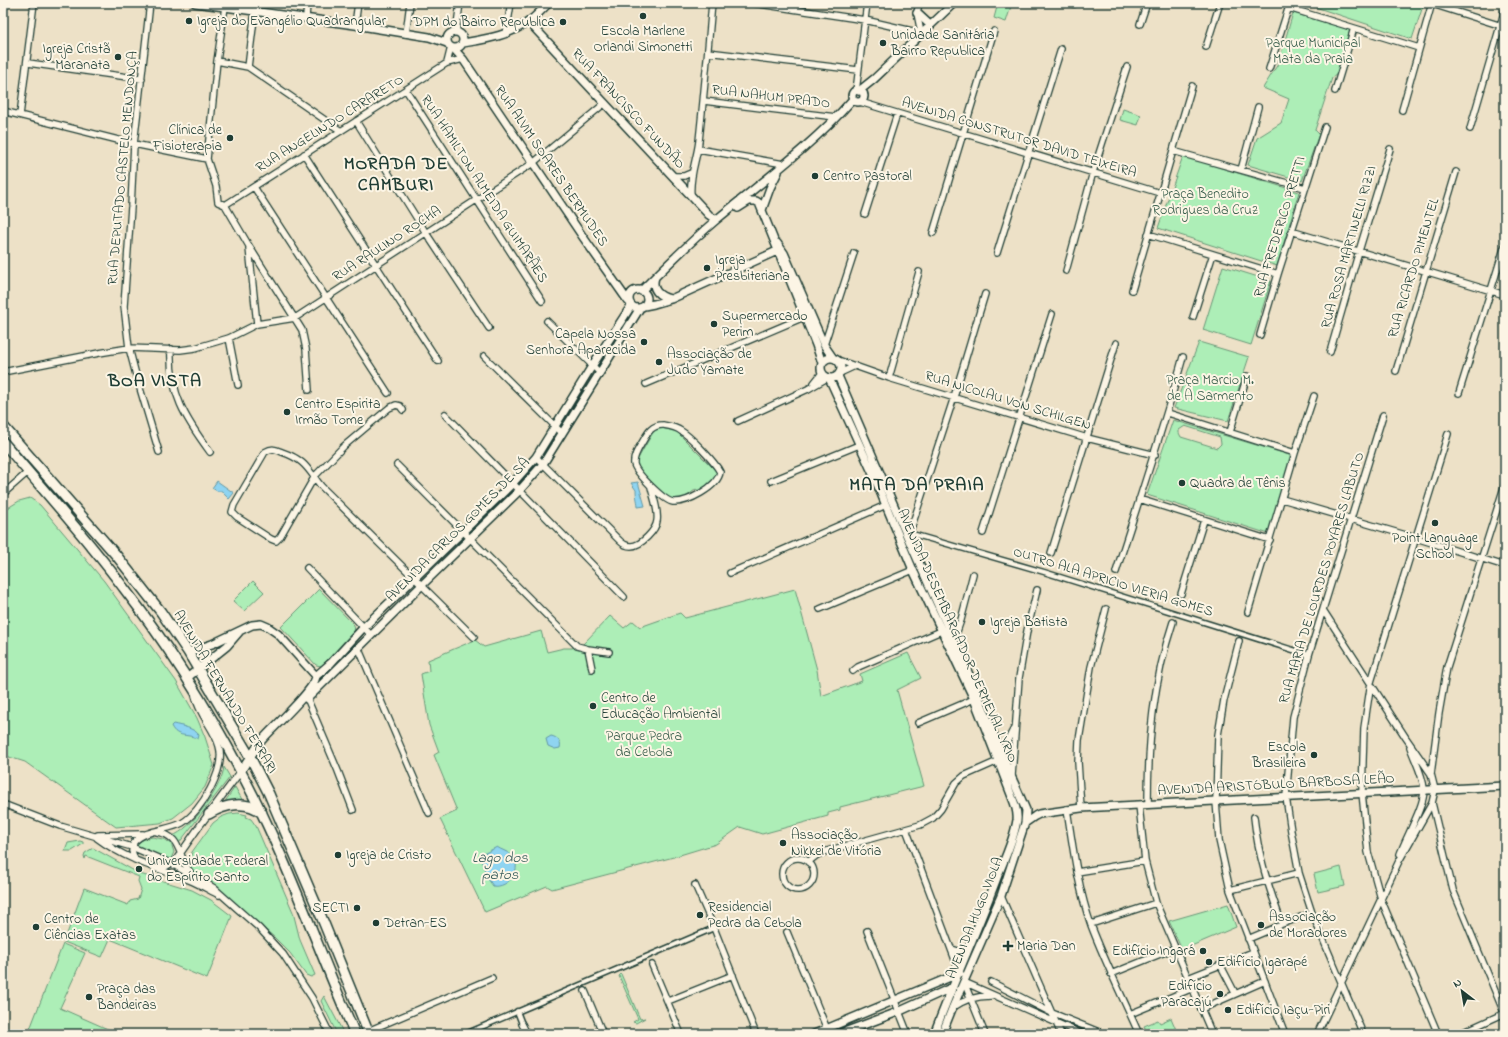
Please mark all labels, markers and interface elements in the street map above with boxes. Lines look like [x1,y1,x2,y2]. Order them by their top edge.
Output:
place label: Igreja do Evangélio Quadrangular [197,11,387,33]
marker: Escola Marlene Orlandi Simonetti [638,11,648,21]
place label: DPM do Bairro Republica [412,12,555,33]
marker: Igreja do Evangélio Quadrangular [184,16,194,26]
marker: DPM do Bairro Republica [558,17,568,27]
place label: Escola Marlene Orlandi Simonetti [594,21,693,58]
place label: Unidade Sanitária Bairro Republica [890,25,995,62]
park label: Parque Municipal Mata da Praia [1266,33,1360,70]
marker: Unidade Sanitária Bairro Republica [878,38,888,48]
place label: Igreja Cristã Maranata [42,39,110,76]
street label: RUA FRANCISCO FUNDÃO [566,44,690,174]
street label: RUA DEPUTADO CASTELO MENDONÇA [102,50,144,286]
marker: Igreja Cristã Maranata [113,52,123,62]
street label: RUA ANGELINDO CARARETO [252,70,408,178]
street label: RUA NAHUM PRADO [711,79,831,115]
street label: RUA ALVIM SOARES BERMUDES [489,81,613,251]
street label: RUA HAMILTON ALMEIDA GUIMARÃES [415,91,553,287]
street label: AVENIDA CONSTRUTOR DAVID TEIXEIRA [899,92,1139,184]
place label: Clínica de Fisioterapia [152,120,223,157]
marker: Clínica de Fisioterapia [225,133,235,143]
district label: MORADA DE CAMBURI [344,152,448,199]
street label: RUA FREDERICO PRETTI [1249,154,1311,300]
street label: RUA ROSA MARTINELLI RIZZI [1316,163,1382,331]
place label: Centro Pastoral [823,166,912,187]
marker: Centro Pastoral [810,171,820,181]
park label: Praça Benedito Rodrigues da Cruz [1152,184,1258,222]
street label: RUA RICARDO PIMENTEL [1383,195,1446,341]
street label: RUA RAULINO ROCHA [328,201,446,287]
place label: Igreja Presbiteriana [715,250,790,287]
marker: Igreja Presbiteriana [702,263,712,273]
place label: Supermercado Perim [722,306,808,343]
marker: Supermercado Perim [709,319,719,329]
place label: Capela Nossa Senhora Aparecida [526,324,636,361]
marker: Capela Nossa Senhora Aparecida [639,337,649,347]
place label: Associação de Judo Yamate [667,344,752,381]
marker: Associação de Judo Yamate [654,357,664,367]
street label: RUA NICOLAU VON SCHILGEN [922,366,1094,436]
district label: BOA VISTA [107,369,202,395]
park label: Praça Marcio M. de A Sarmento [1166,370,1254,407]
place label: Centro Espirita Irmão Tome [295,394,381,431]
marker: Centro Espirita Irmão Tome [282,407,292,417]
street label: RUA MARIA DE LOURDES POYARES LABUTO [1274,450,1370,706]
street label: AVENIDA CARLOS GOMES DE SÁ [380,452,535,607]
district label: MATA DA PRAIA [849,473,985,499]
place label: Quadra de Tênis [1190,473,1286,494]
marker: Quadra de Tênis [1177,478,1187,488]
street label: AVENIDA DESEMBARGADOR DERMEVAL LYRIO [891,506,1023,766]
marker: Point Language School [1430,518,1440,528]
place label: Point Language School [1392,528,1479,565]
street label: OUTRO ALA APRICIO VIERIA GOMES [1010,542,1216,622]
street label: AVENIDA FERNANDO FERRARI [168,606,282,778]
place label: Igreja Batista [990,612,1068,634]
marker: Igreja Batista [977,617,987,627]
place label: Centro de Educação Ambiental [601,688,720,725]
marker: Centro de Educação Ambiental [588,701,598,711]
park label: Parque Pedra da Cebola [606,726,682,763]
place label: Escola Brasileira [1251,737,1306,774]
marker: Escola Brasileira [1309,750,1319,760]
street label: AVENIDA ARISTÓBULO BARBOSA LEÃO [1157,768,1395,802]
place label: Associação Nikkei de Vitória [791,825,881,862]
marker: Associação Nikkei de Vitória [778,838,788,848]
place label: Igreja de Cristo [346,845,431,867]
water label: Lago dos patos [472,847,528,886]
marker: Igreja de Cristo [333,850,343,860]
place label: Universidade Federal do Espírito Santo [147,851,268,888]
street label: AVENIDA HUGO VIOLA [941,854,1009,982]
marker: Universidade Federal do Espírito Santo [134,864,144,874]
place label: Residencial Pedra da Cebola [708,897,802,934]
place label: SECTI [313,898,349,919]
marker: SECTI [352,903,362,913]
place label: Associação de Moradores [1269,907,1347,944]
place label: Centro de Ciências Exatas [44,909,136,946]
marker: Residencial Pedra da Cebola [695,910,705,920]
place label: Detran-ES [383,913,447,934]
marker: Detran-ES [371,918,381,928]
marker: Associação de Moradores [1256,920,1266,930]
marker: Centro de Ciências Exatas [31,922,41,932]
place label: Maria Dan [1017,936,1076,957]
marker: Maria Dan [1002,940,1014,952]
place label: Edifício Ingará [1112,941,1195,963]
marker: Edifício Ingará [1198,946,1208,956]
place label: Edifício Igarapé [1217,952,1308,974]
marker: Edifício Igarapé [1204,957,1214,967]
north arrow [1442,971,1482,1011]
text: N [1450,975,1465,992]
place label: Edifício Paracajú [1161,976,1212,1013]
place label: Praça das Bandeiras [96,979,157,1016]
marker: Edifício Paracajú [1215,989,1225,999]
marker: Praça das Bandeiras [84,992,94,1002]
place label: Edifício Iaçu-Piri [1236,1000,1330,1021]
marker: Edifício Iaçu-Piri [1223,1005,1233,1015]

